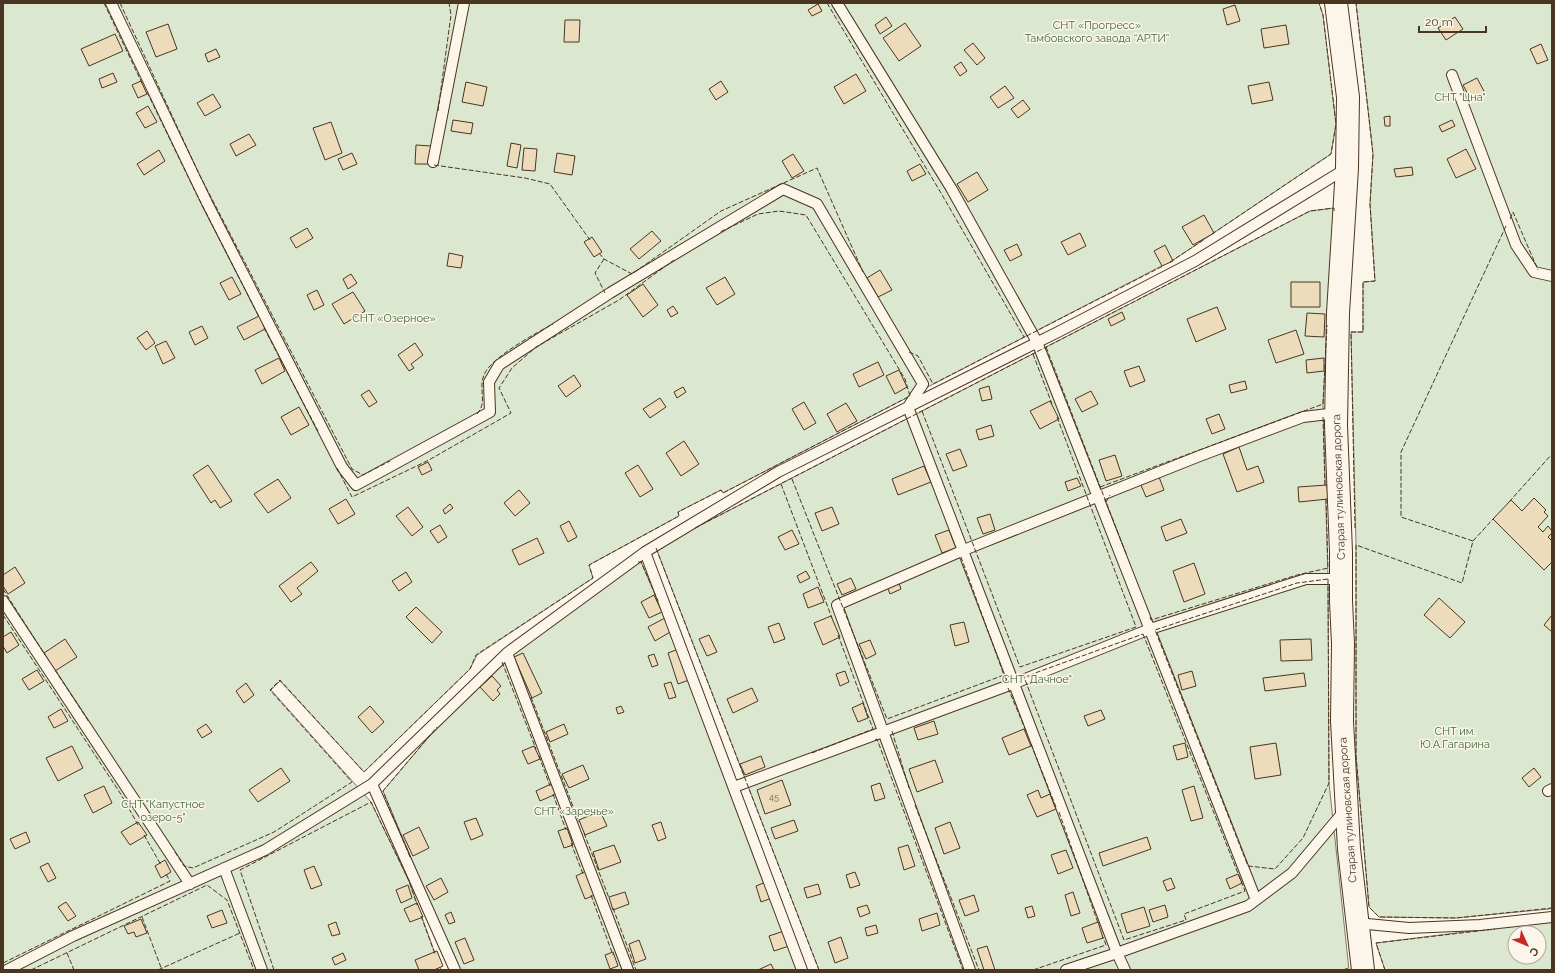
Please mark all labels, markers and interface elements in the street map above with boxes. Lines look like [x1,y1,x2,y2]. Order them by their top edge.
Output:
scale bar [1419,8,1486,34]
text: 20 m [1425,15,1453,29]
park label: СНТ «Прогресс» Тамбовского завода “АРТИ” [1025,19,1169,45]
park label: СНТ "Цна" [1434,91,1486,104]
park label: СНТ «Озерное» [352,312,436,325]
street label: Старая тулиновская дорога [1330,414,1348,560]
park label: СНТ "Дачное" [1002,673,1072,686]
park label: СНТ им. Ю.А.Гагарина [1420,725,1490,751]
street label: Старая тулиновская дорога [1336,737,1360,883]
house number: 45 [769,792,779,802]
park label: СНТ "Капустное озеро-5" [121,798,205,824]
park label: СНТ «Заречье» [534,805,614,818]
north arrow [1507,925,1547,965]
text: С [1526,944,1541,959]

